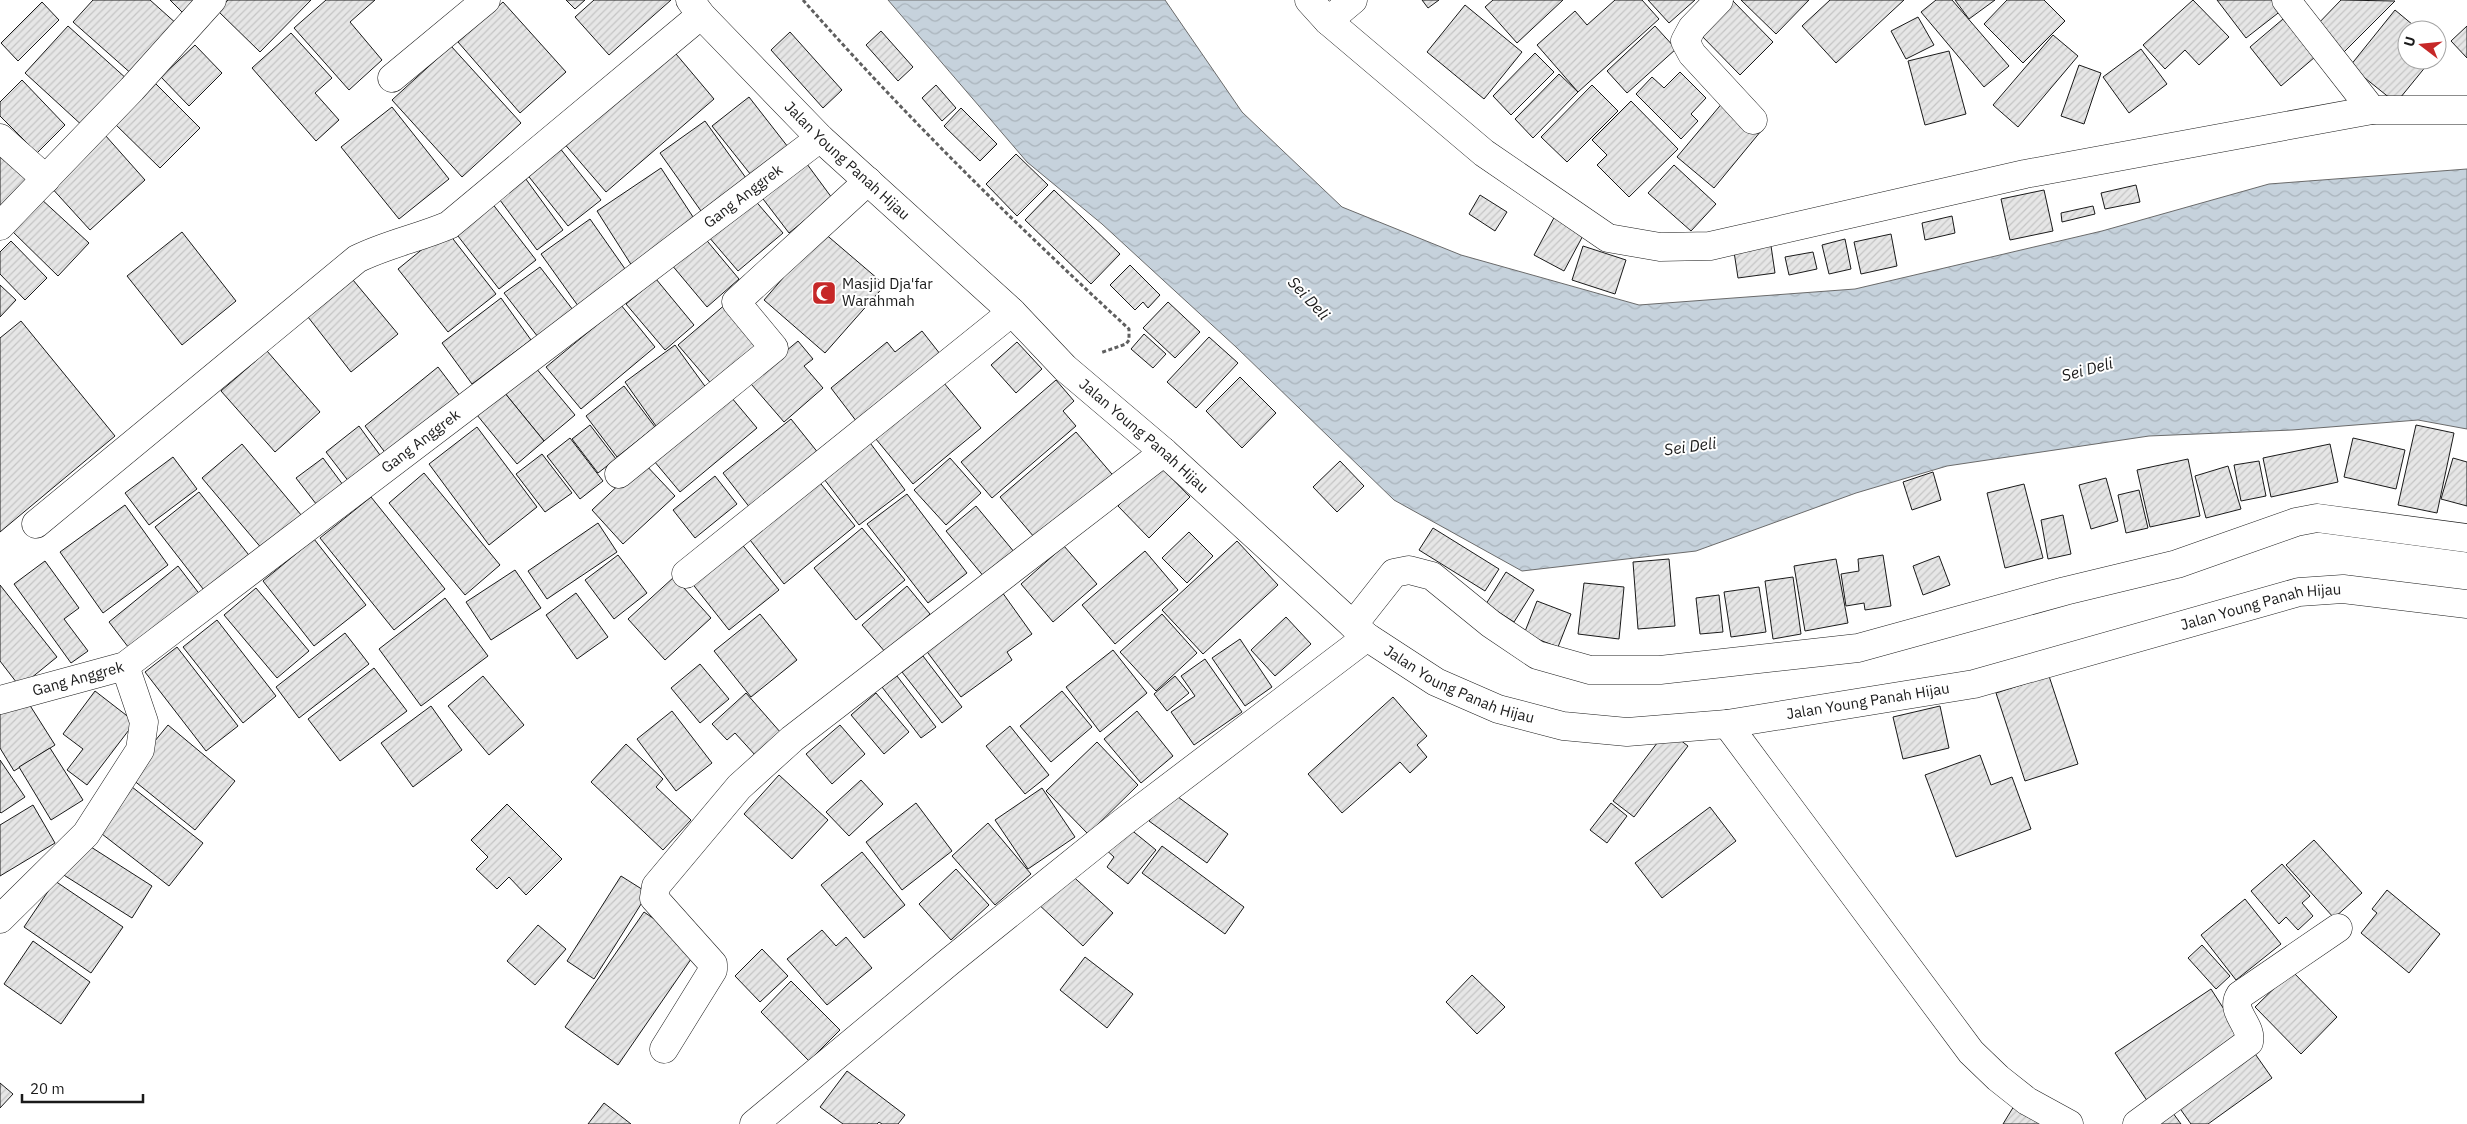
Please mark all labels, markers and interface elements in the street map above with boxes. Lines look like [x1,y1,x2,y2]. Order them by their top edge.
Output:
north arrow [2397,20,2447,70]
text: U [2400,34,2419,49]
street label: Jalan Young Panah Hijau [781,97,914,224]
street label: Gang Anggrek [700,160,786,232]
water label: Sei Deli [1284,272,1335,325]
place label: Masjid Dja'far Warahmah [842,274,933,310]
mosque icon: Masjid Dja'far Warahmah [811,280,837,306]
water label: Sei Deli [2059,352,2116,385]
street label: Jalan Young Panah Hijau [1076,374,1213,497]
street label: Gang Anggrek [377,405,464,477]
water label: Sei Deli [1663,432,1718,460]
street label: Jalan Young Panah Hijau [2178,579,2342,634]
street label: Jalan Young Panah Hijau [1380,641,1536,727]
street label: Gang Anggrek [30,657,126,700]
street label: Jalan Young Panah Hijau [1785,678,1951,723]
scale bar [22,1072,144,1104]
text: 20 m [30,1079,65,1098]

